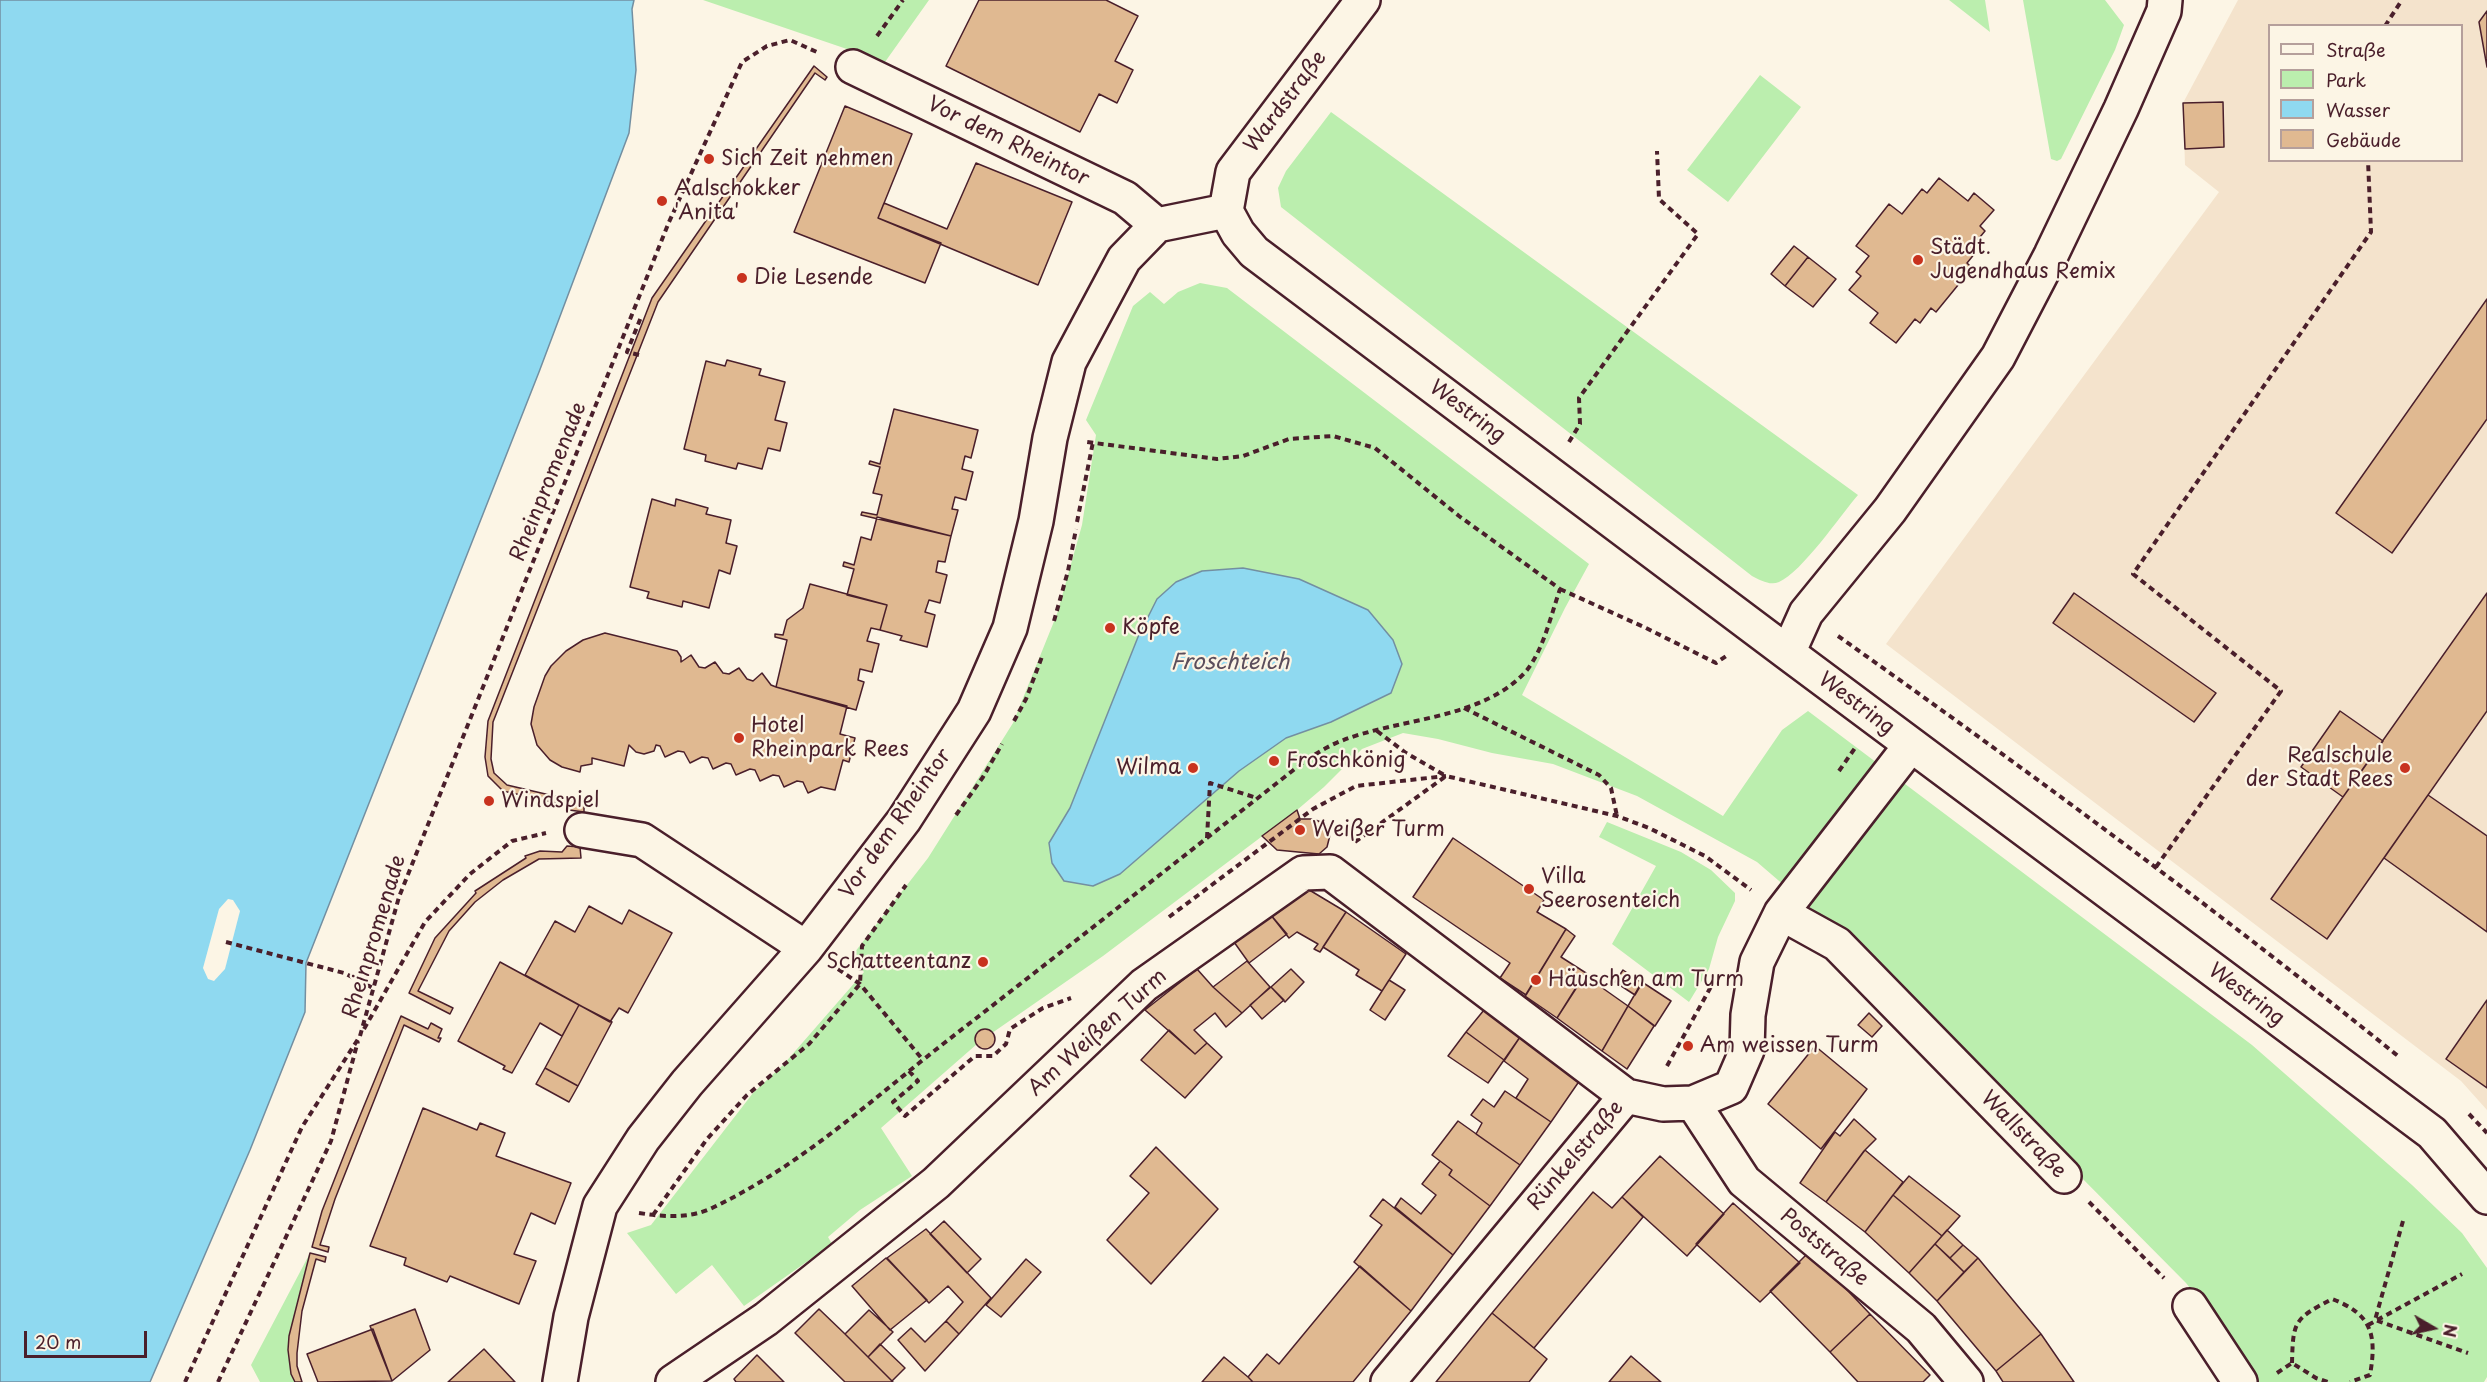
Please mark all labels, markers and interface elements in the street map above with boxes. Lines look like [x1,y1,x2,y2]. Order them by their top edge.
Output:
legend [2268,24,2463,162]
text: Straße [2326,36,2386,63]
street label: Wardstraße [1240,46,1332,158]
text: Park [2326,66,2366,93]
street label: Vor dem Rheintor [923,92,1093,192]
text: Wasser [2326,96,2390,123]
text: Gebäude [2326,126,2401,153]
place label: Sich Zeit nehmen [721,146,894,172]
marker: Sich Zeit nehmen [702,152,716,166]
place label: Aalschokker 'Anita' [674,176,800,226]
marker: Aalschokker 'Anita' [655,194,669,208]
place label: Städt. Jugendhaus Remix [1930,235,2115,285]
marker: Städt. Jugendhaus Remix [1911,253,1925,267]
place label: Die Lesende [754,265,873,291]
marker: Die Lesende [735,271,749,285]
street label: Westring [1424,375,1510,449]
street label: Rheinpromenade [506,399,592,565]
place label: Köpfe [1122,615,1180,641]
marker: Köpfe [1103,621,1117,635]
water label: Froschteich [1171,650,1289,676]
street label: Westring [1813,667,1899,741]
place label: Hotel Rheinpark Rees [751,713,909,763]
marker: Hotel Rheinpark Rees [732,731,746,745]
place label: Realschule der Stadt Rees [2246,743,2393,793]
street label: Vor dem Rheintor [835,744,957,904]
place label: Froschkönig [1286,748,1406,774]
marker: Froschkönig [1267,754,1281,768]
place label: Wilma [1116,755,1181,781]
marker: Wilma [1186,761,1200,775]
marker: Realschule der Stadt Rees [2398,761,2412,775]
place label: Windspiel [501,788,599,814]
marker: Windspiel [482,794,496,808]
place label: Weißer Turm [1312,817,1445,843]
marker: Weißer Turm [1293,823,1307,837]
street label: Rheinpromenade [338,852,412,1022]
place label: Villa Seerosenteich [1541,864,1680,914]
marker: Villa Seerosenteich [1522,882,1536,896]
place label: Schatteentanz [826,949,971,975]
marker: Schatteentanz [976,955,990,969]
street label: Westring [2203,958,2289,1032]
street label: Am Weißen Turm [1024,964,1172,1102]
place label: Häuschen am Turm [1548,967,1744,993]
marker: Häuschen am Turm [1529,973,1543,987]
place label: Am weissen Turm [1700,1033,1879,1059]
marker: Am weissen Turm [1681,1039,1695,1053]
street label: Wallstraße [1975,1086,2071,1184]
street label: Rünkelstraße [1523,1096,1629,1216]
street label: Poststraße [1775,1204,1873,1292]
north arrow [2403,1298,2463,1358]
scale bar [27,1319,150,1357]
text: N [2438,1323,2464,1339]
text: 20 m [35,1328,81,1355]

